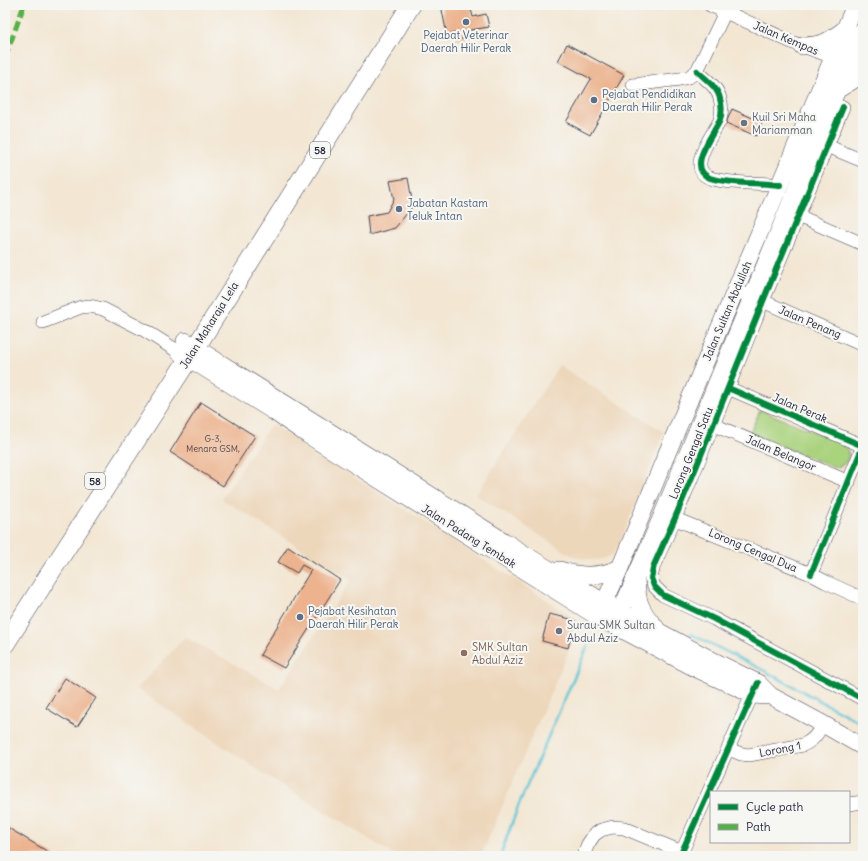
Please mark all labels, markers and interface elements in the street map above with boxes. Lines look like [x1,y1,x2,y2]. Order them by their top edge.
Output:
marker: Pejabat Veterinar Daerah Hilir Perak [461,17,471,27]
street label: Jalan Kempas [751,18,821,58]
place label: Pejabat Veterinar Daerah Hilir Perak [421,28,512,55]
place label: Pejabat Pendidikan Daerah Hilir Perak [602,87,696,114]
marker: Pejabat Pendidikan Daerah Hilir Perak [589,95,599,105]
place label: Kuil Sri Maha Mariamman [752,110,816,137]
marker: Kuil Sri Maha Mariamman [739,118,749,128]
road number: 58 [310,142,330,158]
place label: Jabatan Kastam Teluk Intan [407,196,488,223]
marker: Jabatan Kastam Teluk Intan [394,204,404,214]
street label: Jalan Sultan Abdullah [700,259,754,363]
street label: Jalan Maharaja Lela [177,279,241,371]
street label: Jalan Penang [776,302,844,342]
street label: Jalan Perak [771,390,830,426]
street label: Lorong Gengal Satu [666,404,716,501]
street label: Jalan Belangor [744,432,819,474]
house number: G-3, Menara GSM, [186,433,240,454]
road number: 58 [85,473,105,489]
street label: Jalan Padang Tembak [419,501,519,571]
street label: Lorong Cengal Dua [707,525,799,575]
place label: Pejabat Kesihatan Daerah Hilir Perak [308,604,399,631]
marker: Pejabat Kesihatan Daerah Hilir Perak [295,612,305,622]
place label: Surau SMK Sultan Abdul Aziz [567,618,655,645]
marker: Surau SMK Sultan Abdul Aziz [554,626,564,636]
place label: SMK Sultan Abdul Aziz [472,640,528,667]
marker: SMK Sultan Abdul Aziz [459,648,469,658]
street label: Lorong 1 [758,738,802,760]
legend [710,791,850,843]
text: Cycle path [746,799,803,814]
text: Path [746,819,771,834]

